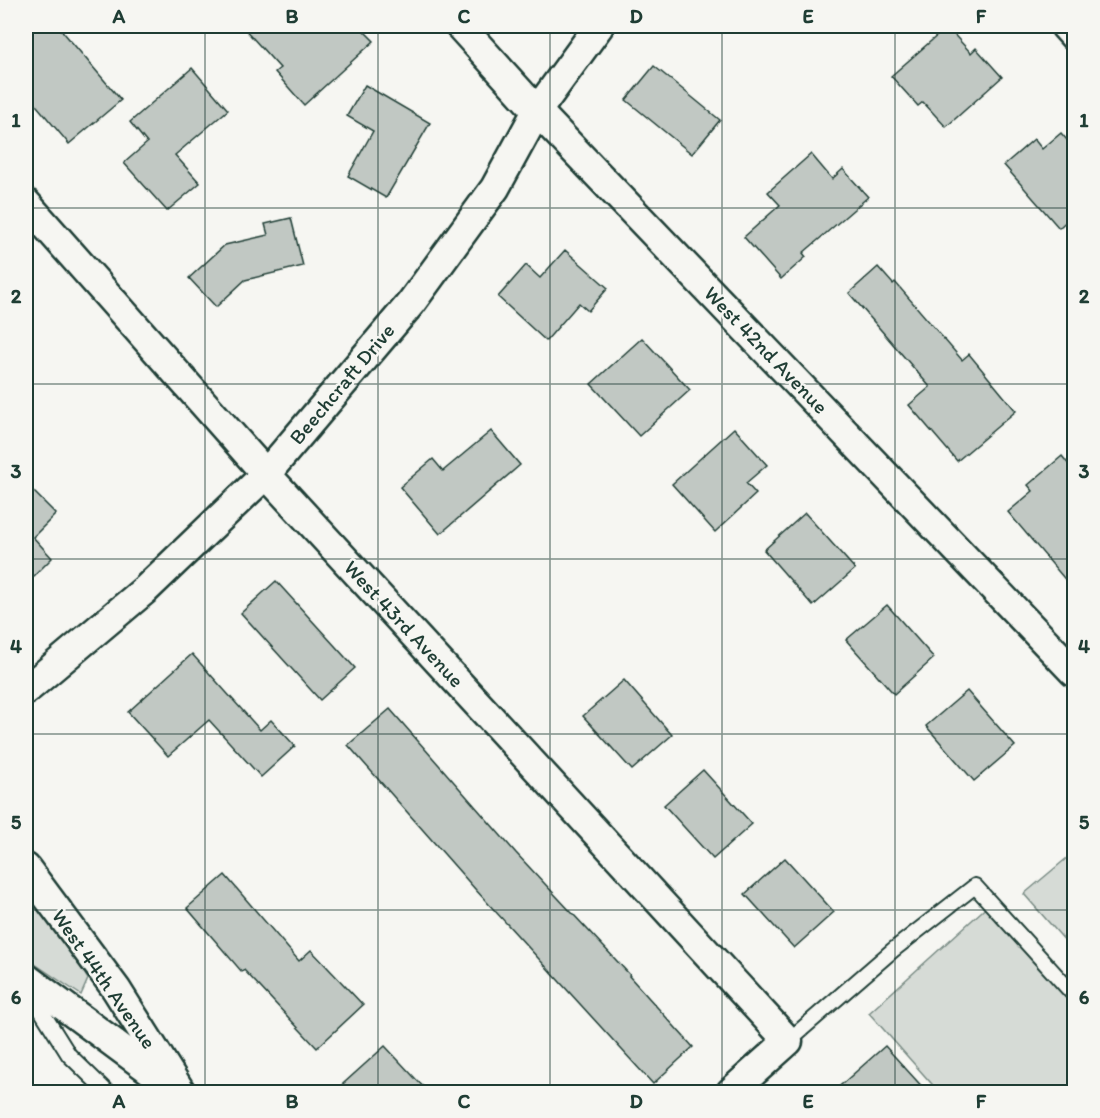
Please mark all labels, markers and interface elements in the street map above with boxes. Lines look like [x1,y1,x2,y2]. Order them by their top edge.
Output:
text: A [112,4,126,28]
text: B [286,4,299,28]
text: C [458,4,471,28]
text: D [629,4,643,28]
text: E [802,4,814,28]
text: F [976,4,987,28]
text: 1 [11,108,21,132]
text: 1 [1079,108,1089,132]
street label: West 42nd Avenue [699,281,834,419]
text: 2 [11,284,22,308]
text: 2 [1079,284,1090,308]
street label: Beechcraft Drive [284,318,400,449]
text: 3 [11,459,22,483]
text: 3 [1079,459,1090,483]
street label: West 43rd Avenue [339,555,470,692]
text: 4 [10,634,22,658]
text: 4 [1078,634,1090,658]
text: 5 [11,810,22,834]
text: 5 [1079,810,1090,834]
street label: West 44th Avenue [47,904,162,1053]
text: 6 [11,985,22,1009]
text: 6 [1079,985,1090,1009]
text: A [112,1089,126,1113]
text: B [286,1089,299,1113]
text: C [458,1089,471,1113]
text: D [629,1089,643,1113]
text: E [802,1089,814,1113]
text: F [976,1089,987,1113]

